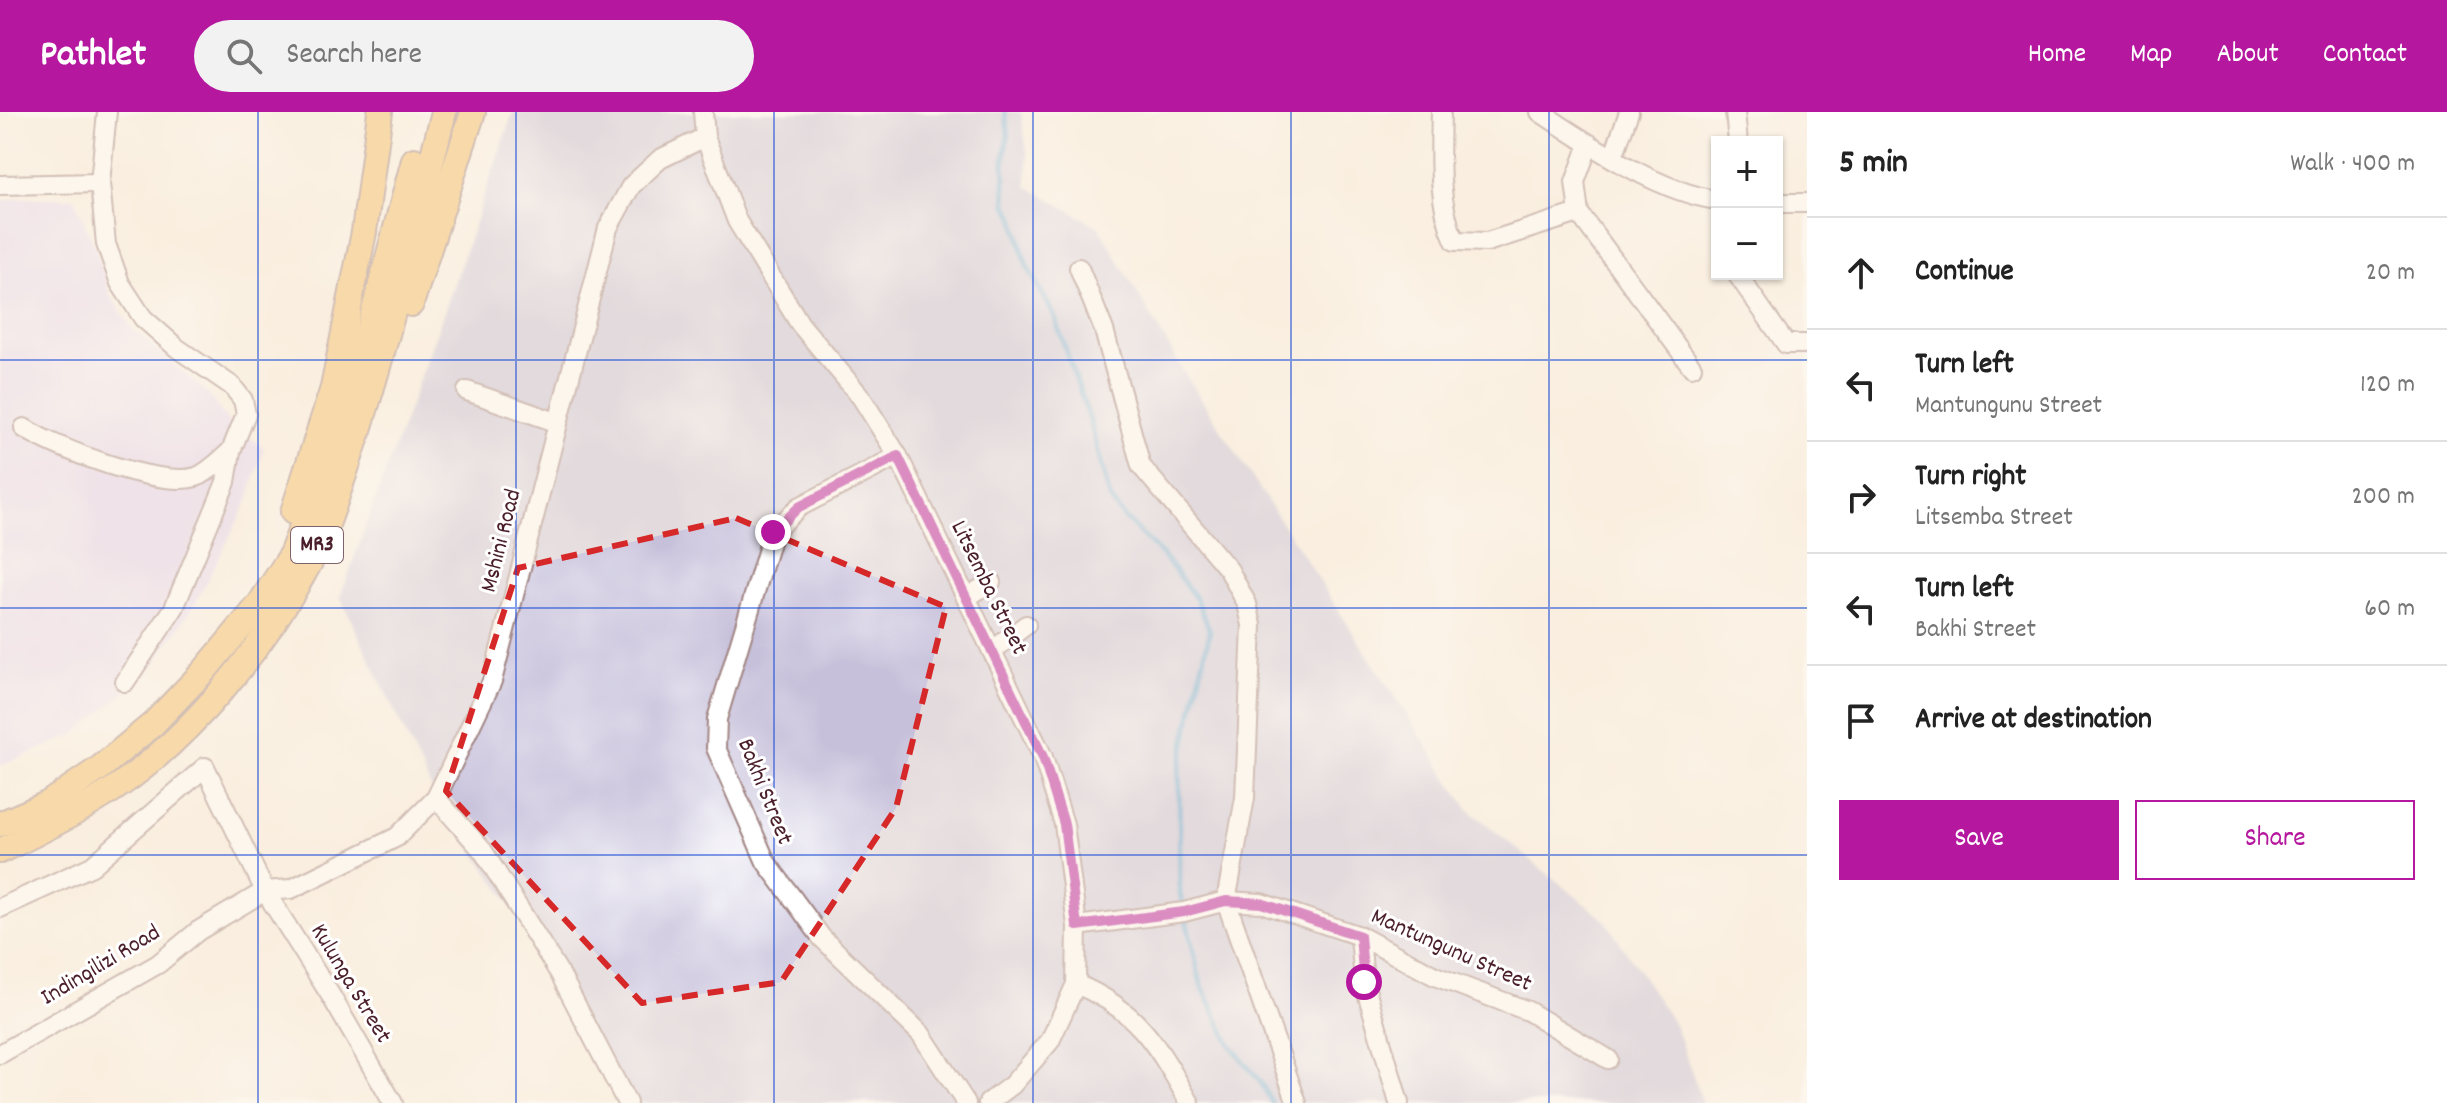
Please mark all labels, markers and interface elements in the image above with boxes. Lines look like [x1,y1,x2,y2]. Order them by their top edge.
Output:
search box [194,20,754,92]
text: Pathlet [40,29,146,84]
icon: search [222,34,266,78]
text: Search here [286,35,422,78]
text: Home [2028,36,2086,76]
text: Map [2130,36,2172,76]
text: About [2216,36,2279,76]
text: Contact [2323,36,2407,76]
map controls [1711,136,1783,280]
button: + [1711,136,1783,208]
text: 5 min [1839,140,1908,189]
text: Walk · 400 m [2290,146,2415,183]
button: − [1711,208,1783,280]
icon: ahead [1839,251,1883,295]
text: Continue [1915,252,2014,295]
text: 20 m [2366,255,2415,292]
text: Turn left [1915,345,2014,388]
icon: left [1839,363,1883,407]
text: 120 m [2360,367,2415,404]
text: Mantungunu Street [1915,388,2102,425]
text: Turn right [1915,457,2026,500]
icon: right [1839,475,1883,519]
text: 200 m [2351,479,2415,516]
street label: Mshini Road [473,486,531,596]
text: Litsemba Street [1915,500,2073,537]
route end [755,514,791,550]
street label: Litsemba Street [941,515,1035,661]
road number: MR3 [291,527,343,563]
text: Turn left [1915,569,2014,612]
icon: left [1839,587,1883,631]
text: 60 m [2364,591,2415,628]
text: Bakhi Street [1915,612,2036,649]
icon: arrive [1839,699,1883,743]
text: Arrive at destination [1915,700,2152,743]
street label: Bakhi Street [727,734,801,850]
button: Save [1839,800,2119,880]
button: Share [2135,800,2415,880]
street label: Mantungunu Street [1365,900,1537,1002]
street label: Indingilizi Road [35,917,167,1015]
street label: Kulunga Street [301,918,399,1050]
route start [1346,964,1382,1000]

